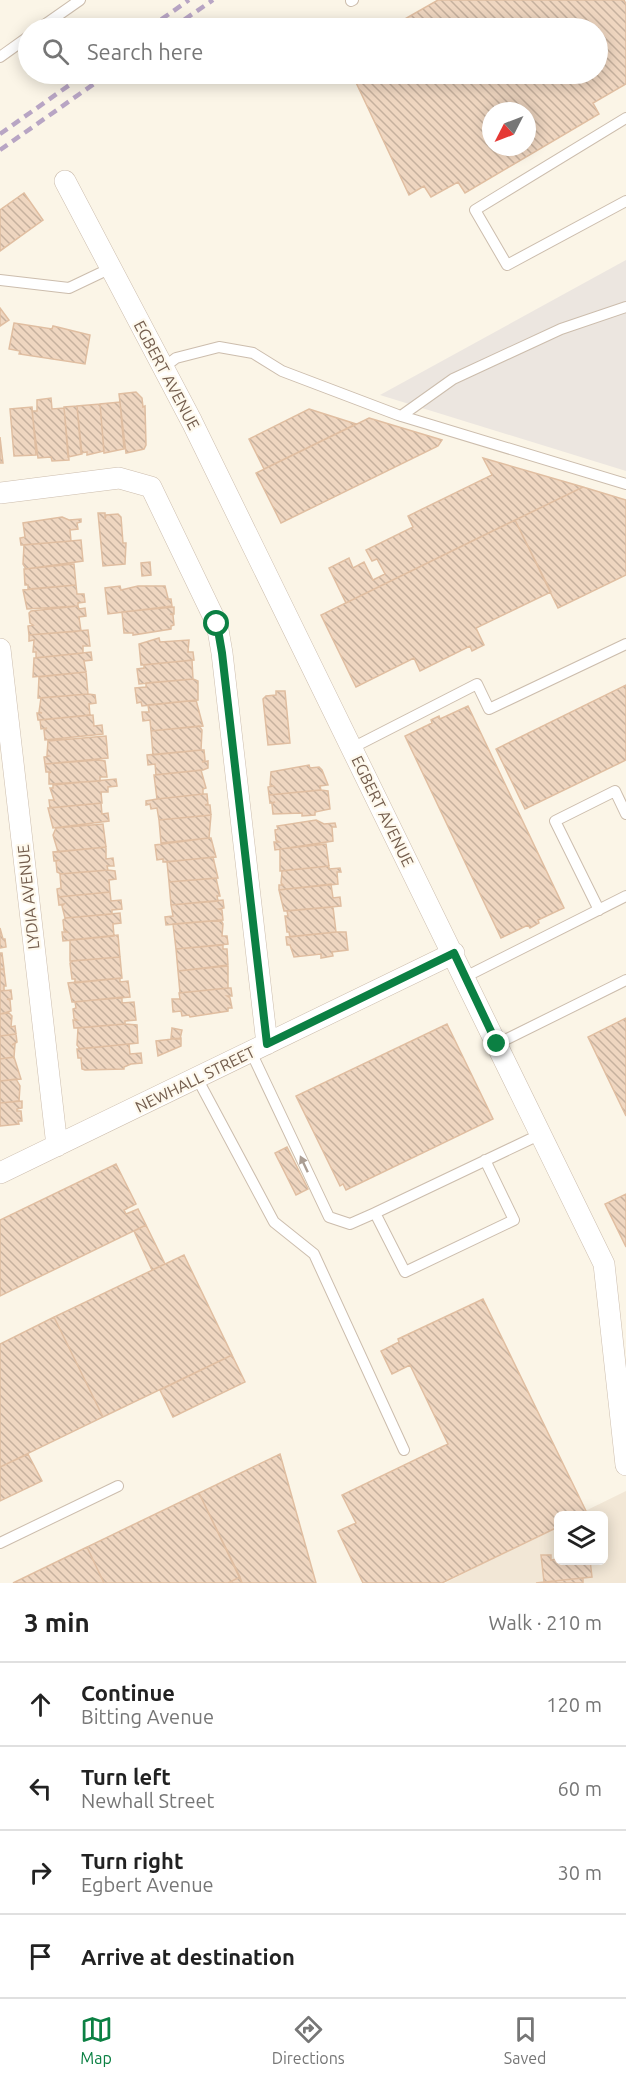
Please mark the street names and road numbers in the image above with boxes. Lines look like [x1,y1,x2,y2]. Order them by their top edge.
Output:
street label: EGBERT AVENUE [131,317,203,433]
street label: EGBERT AVENUE [348,753,418,869]
street label: LYDIA AVENUE [14,844,42,950]
street label: NEWHALL STREET [132,1042,258,1116]

